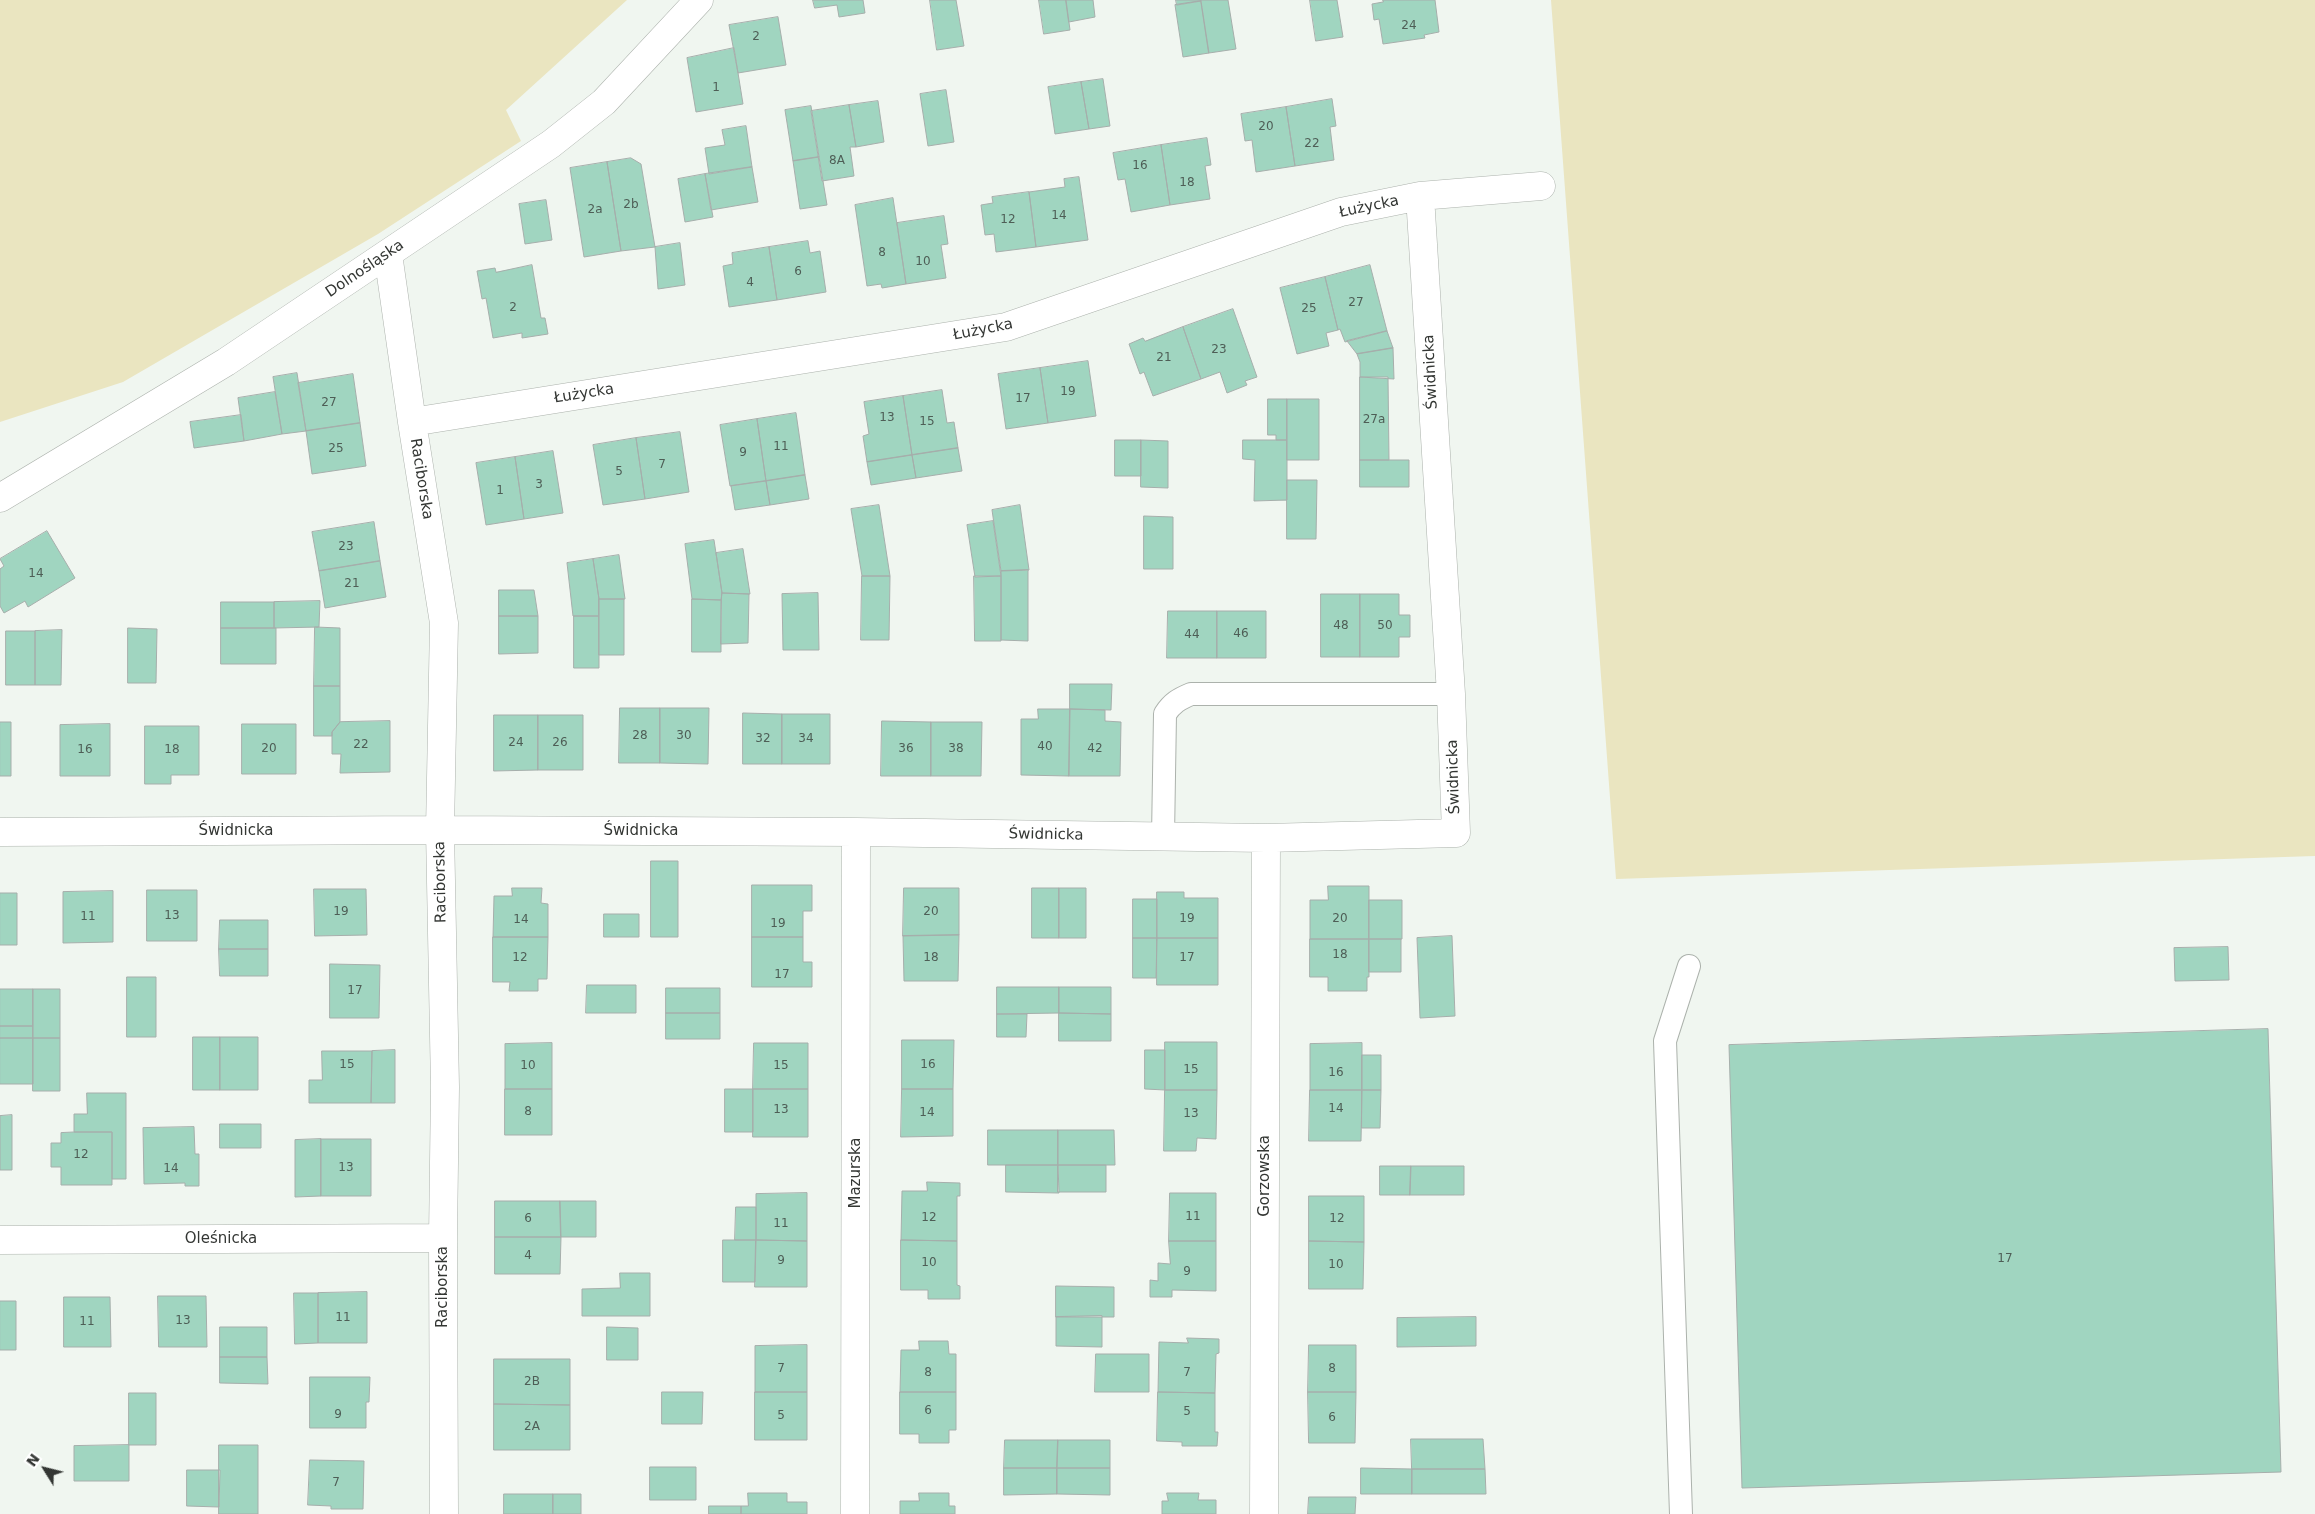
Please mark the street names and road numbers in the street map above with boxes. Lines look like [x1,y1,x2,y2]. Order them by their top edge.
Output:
street label: Łużycka [1338,192,1400,222]
street label: Dolnośląska [323,236,407,302]
street label: Łużycka [952,315,1014,345]
street label: Świdnicka [1420,334,1442,410]
street label: Łużycka [553,380,615,408]
street label: Raciborska [406,437,436,521]
street label: Świdnicka [1444,739,1464,815]
street label: Świdnicka [198,822,274,840]
street label: Świdnicka [603,822,679,840]
street label: Świdnicka [1008,825,1084,845]
street label: Raciborska [431,841,451,923]
street label: Gorzowska [1256,1135,1274,1217]
street label: Mazurska [847,1137,865,1209]
street label: Oleśnicka [185,1230,257,1248]
street label: Raciborska [434,1246,452,1328]

